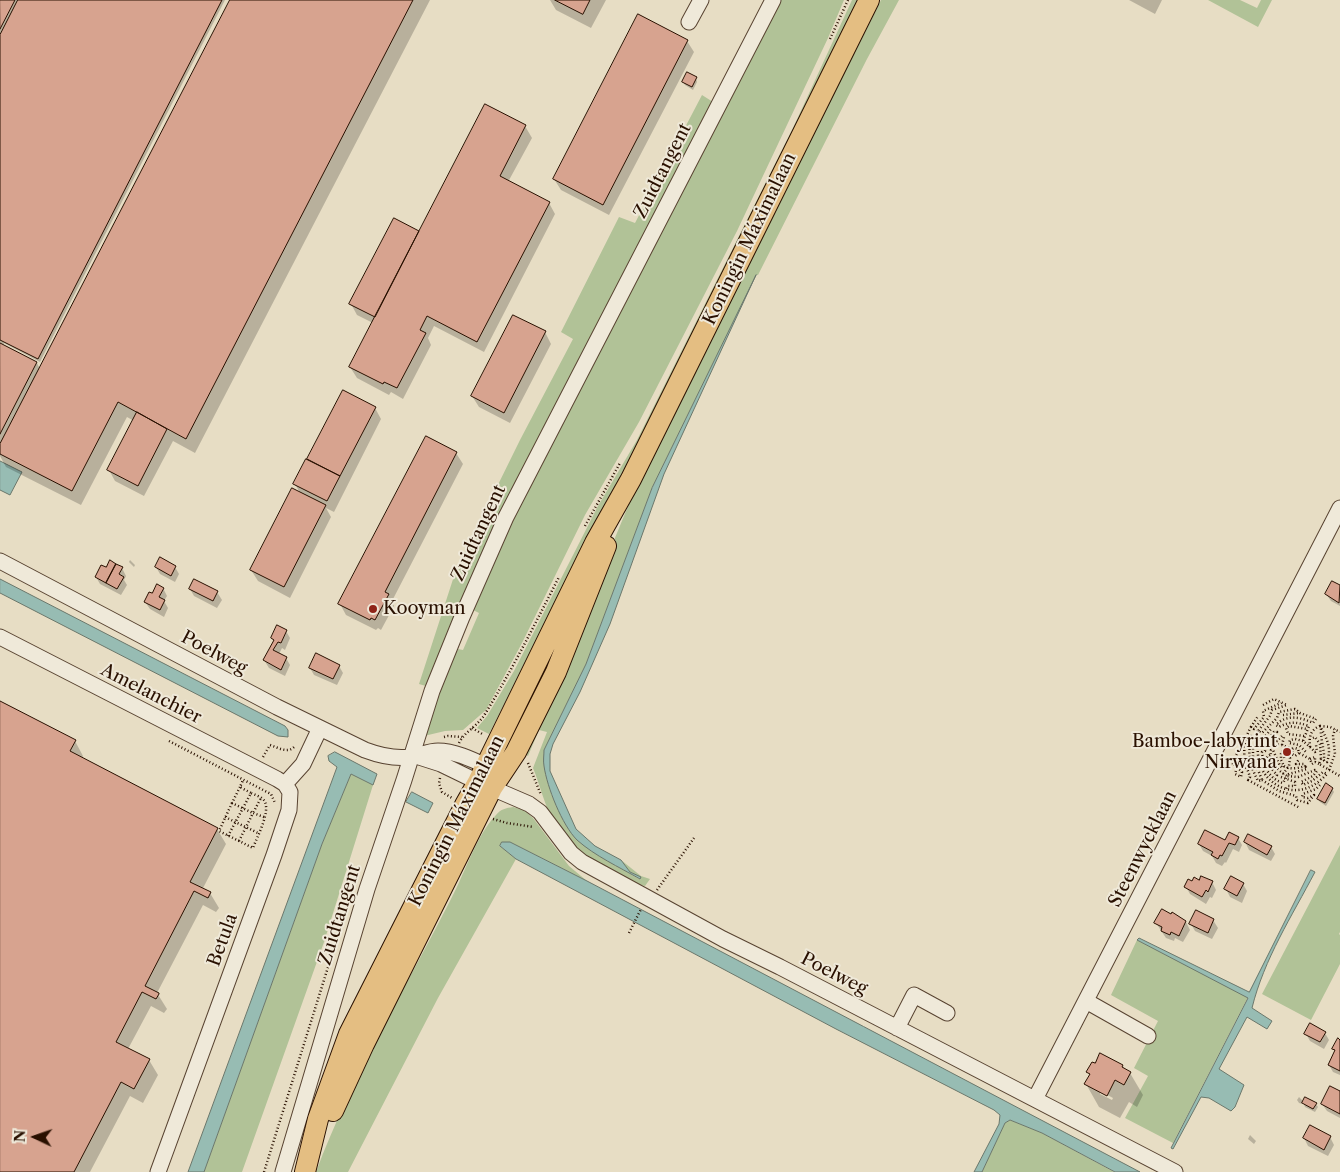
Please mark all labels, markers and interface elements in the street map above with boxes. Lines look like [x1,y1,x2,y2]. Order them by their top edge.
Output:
street label: Zuidtangent [630,120,696,222]
street label: Koningin Máximalaan [699,149,801,329]
street label: Zuidtangent [447,481,511,585]
place label: Kooyman [383,598,465,620]
marker: Kooyman [367,603,379,615]
street label: Poelweg [177,627,251,679]
street label: Amelanchier [97,659,205,729]
place label: Bamboe-labyrint Nirwana [1132,731,1277,774]
street label: Koningin Máximalaan [405,732,509,910]
marker: Bamboe-labyrint Nirwana [1281,746,1293,758]
street label: Steenwycklaan [1104,787,1182,911]
street label: Zuidtangent [314,862,366,968]
street label: Betula [203,910,243,970]
street label: Poelweg [797,948,871,1000]
north arrow [10,1112,60,1162]
text: N [11,1130,29,1143]

